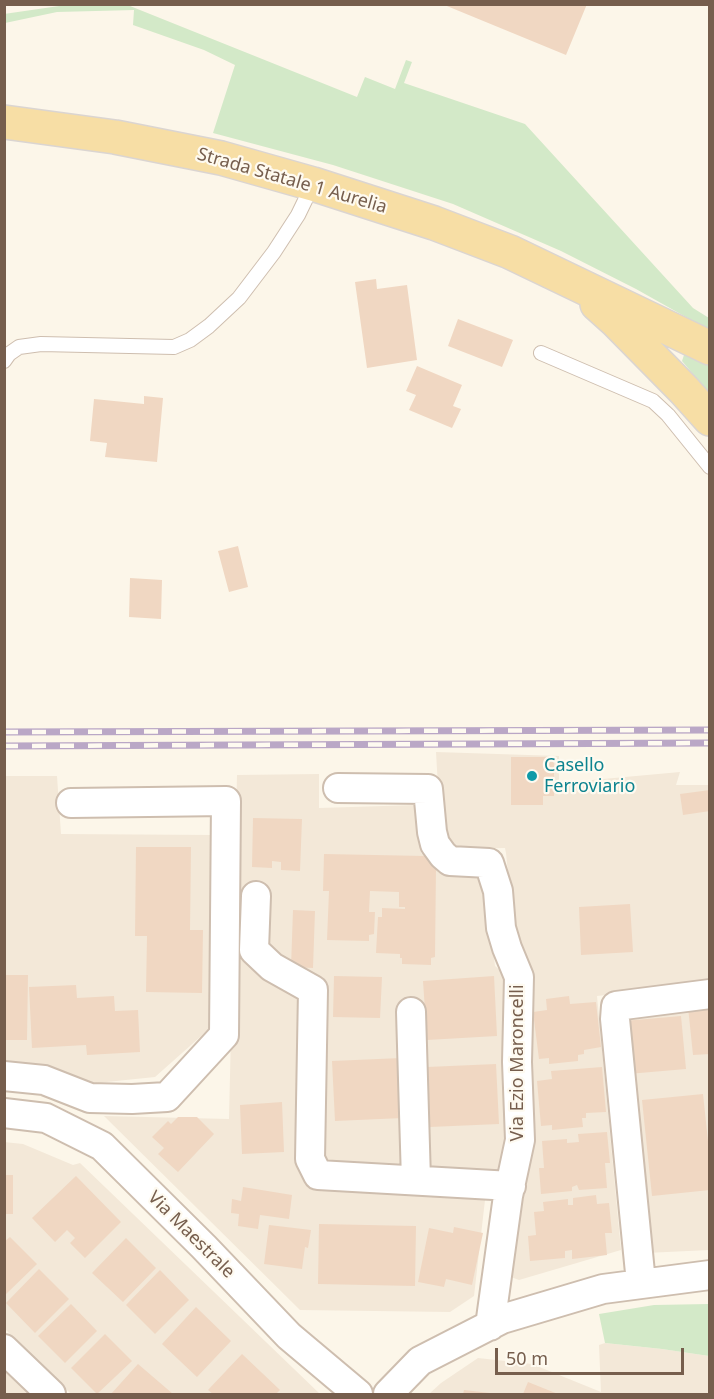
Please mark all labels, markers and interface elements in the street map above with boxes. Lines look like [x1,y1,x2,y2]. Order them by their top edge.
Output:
street label: Strada Statale 1 Aurelia [195,144,389,218]
place label: Casello Ferroviario [544,755,635,798]
marker: Casello Ferroviario [525,769,539,783]
street label: Via Ezio Maroncelli [507,984,529,1142]
street label: Via Maestrale [143,1187,239,1283]
scale bar [498,1336,687,1374]
text: 50 m [506,1346,548,1370]

